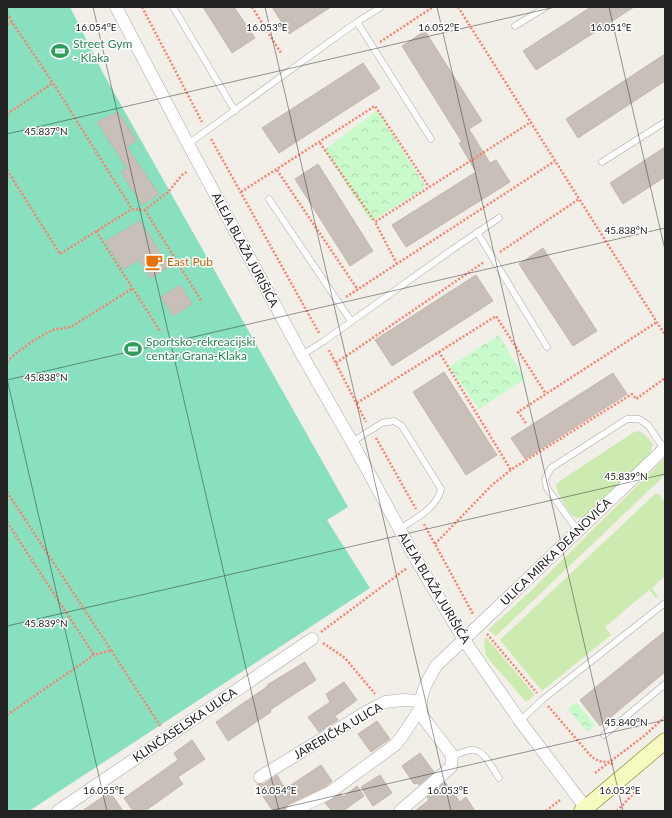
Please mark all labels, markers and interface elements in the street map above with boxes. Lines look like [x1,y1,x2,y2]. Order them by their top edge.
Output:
text: 16.054°E [75,21,117,33]
text: 16.053°E [246,21,288,33]
text: 16.052°E [418,21,460,33]
text: 16.051°E [590,21,632,33]
place label: Street Gym - Klaka [73,36,132,65]
sports icon: Street Gym - Klaka [50,41,70,61]
text: 45.837°N [24,125,68,137]
street label: ALEJA BLAŽA JURIŠIĆA [209,190,282,310]
text: 45.838°N [604,224,648,236]
cafe icon: East Pub [144,252,164,272]
place label: East Pub [167,254,213,269]
place label: Sportsko-rekreacijski centar Grana-Klaka [146,334,256,363]
sports icon: Sportsko-rekreacijski centar Grana-Klaka [123,339,143,359]
text: 45.838°N [24,371,68,383]
text: 45.839°N [604,470,648,482]
street label: ULICA MIRKA DEANOVIĆA [497,494,615,609]
street label: ALEJA BLAŽA JURIŠIĆA [395,529,474,647]
text: 45.839°N [24,617,68,629]
street label: KLINČASELSKA ULICA [130,684,240,765]
street label: JAREBIČKA ULICA [291,699,386,762]
text: 45.840°N [604,716,648,728]
text: 16.055°E [83,784,125,796]
text: 16.054°E [255,784,297,796]
text: 16.053°E [427,784,469,796]
text: 16.052°E [599,784,641,796]

